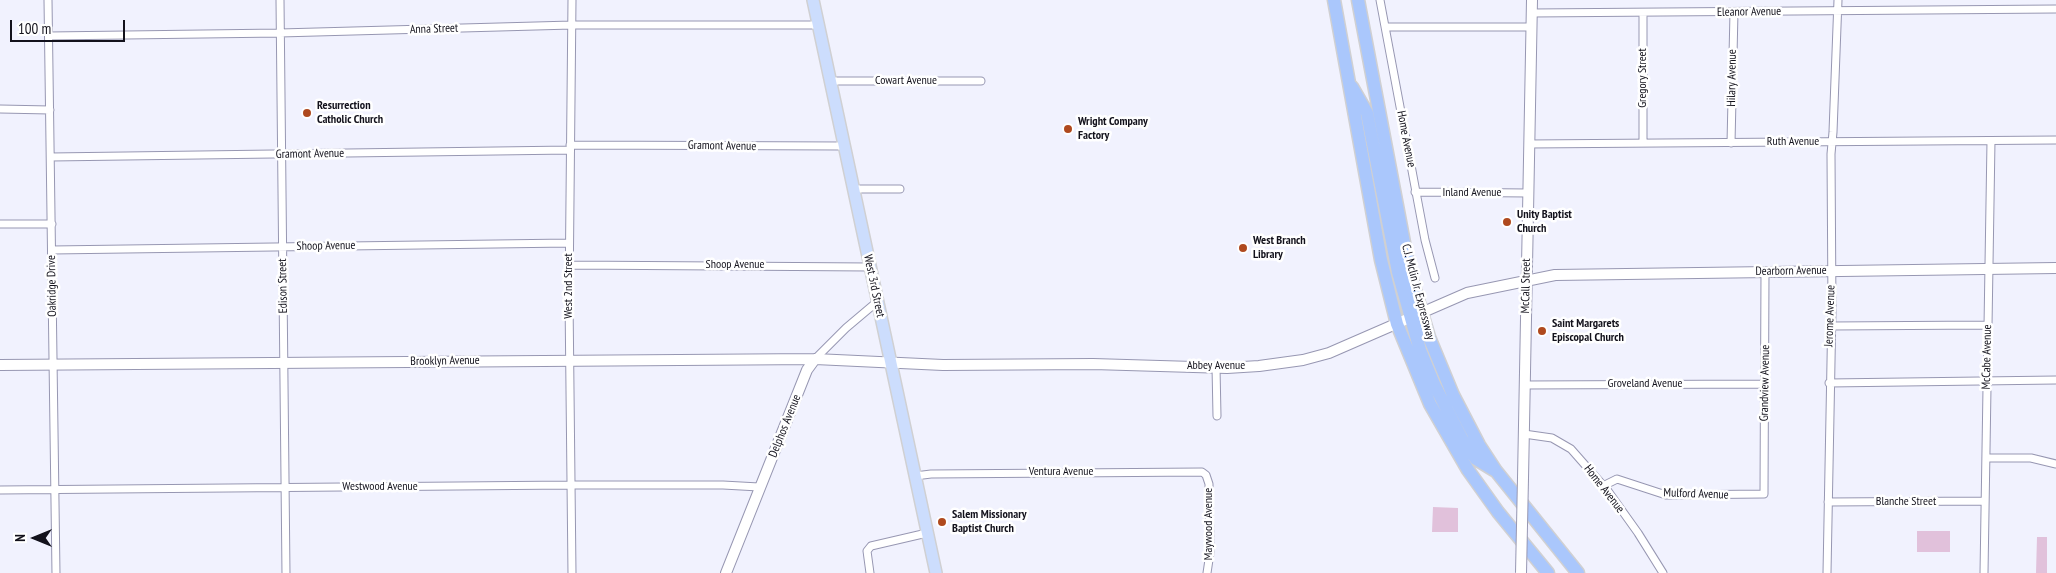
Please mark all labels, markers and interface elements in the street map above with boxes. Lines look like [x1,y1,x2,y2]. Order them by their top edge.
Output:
street label: Eleanor Avenue [1717,4,1781,20]
scale bar [12,10,128,42]
text: 100 m [18,19,51,38]
street label: Anna Street [410,21,458,37]
street label: Gregory Street [1636,48,1650,108]
street label: Hilary Avenue [1724,49,1740,107]
street label: Cowart Avenue [875,74,937,88]
place label: Resurrection Catholic Church [317,99,383,127]
marker: Resurrection Catholic Church [301,107,313,119]
street label: Home Avenue [1393,110,1419,168]
place label: Wright Company Factory [1078,115,1148,143]
marker: Wright Company Factory [1062,123,1074,135]
street label: Ruth Avenue [1767,135,1819,149]
street label: Gramont Avenue [688,138,756,154]
street label: Gramont Avenue [276,146,344,162]
street label: Inland Avenue [1442,186,1502,200]
place label: Unity Baptist Church [1517,208,1572,236]
marker: Unity Baptist Church [1501,216,1513,228]
place label: West Branch Library [1253,234,1306,262]
street label: Shoop Avenue [296,238,356,254]
marker: West Branch Library [1237,242,1249,254]
street label: C.J. Mclin Jr. Expressway [1398,242,1438,342]
street label: West 2nd Street [562,253,576,319]
street label: West 3rd Street [860,253,888,319]
street label: Oakridge Drive [44,255,60,317]
street label: Edison Street [275,258,291,314]
street label: Shoop Avenue [706,258,764,272]
street label: McCall Street [1518,258,1534,314]
street label: Dearborn Avenue [1755,263,1827,279]
street label: Jerome Avenue [1822,285,1838,347]
place label: Saint Margarets Episcopal Church [1552,317,1624,345]
street label: McCabe Avenue [1979,324,1995,390]
marker: Saint Margarets Episcopal Church [1536,325,1548,337]
street label: Grandview Avenue [1757,345,1773,421]
street label: Brooklyn Avenue [410,353,480,369]
street label: Abbey Avenue [1187,359,1245,373]
street label: Groveland Avenue [1608,377,1682,391]
street label: Delphos Avenue [766,392,804,460]
street label: Home Avenue [1581,462,1627,516]
street label: Ventura Avenue [1029,465,1093,479]
street label: Westwood Avenue [342,480,418,494]
street label: Mulford Avenue [1663,486,1729,502]
street label: Maywood Avenue [1202,488,1216,560]
street label: Blanche Street [1876,495,1936,509]
place label: Salem Missionary Baptist Church [952,508,1026,536]
north arrow [10,513,60,563]
marker: Salem Missionary Baptist Church [936,516,948,528]
text: N [11,534,29,542]

